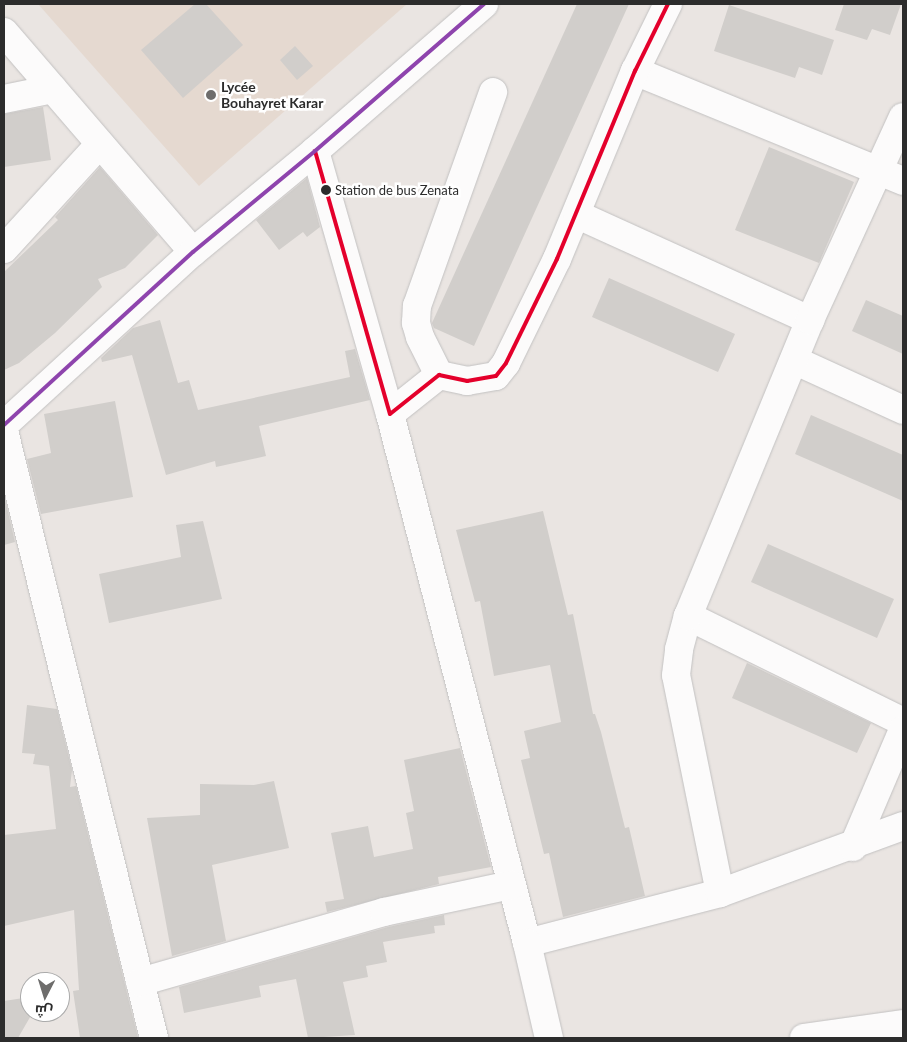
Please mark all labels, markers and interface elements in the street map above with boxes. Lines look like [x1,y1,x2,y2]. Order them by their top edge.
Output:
place label: Lycée Bouhayret Karar [221,79,323,111]
marker: Lycée Bouhayret Karar [205,89,217,101]
place label: Station de bus Zenata [335,182,459,198]
marker: Station de bus Zenata [321,185,331,195]
north arrow [20,972,70,1022]
text: ش [34,1002,53,1021]

